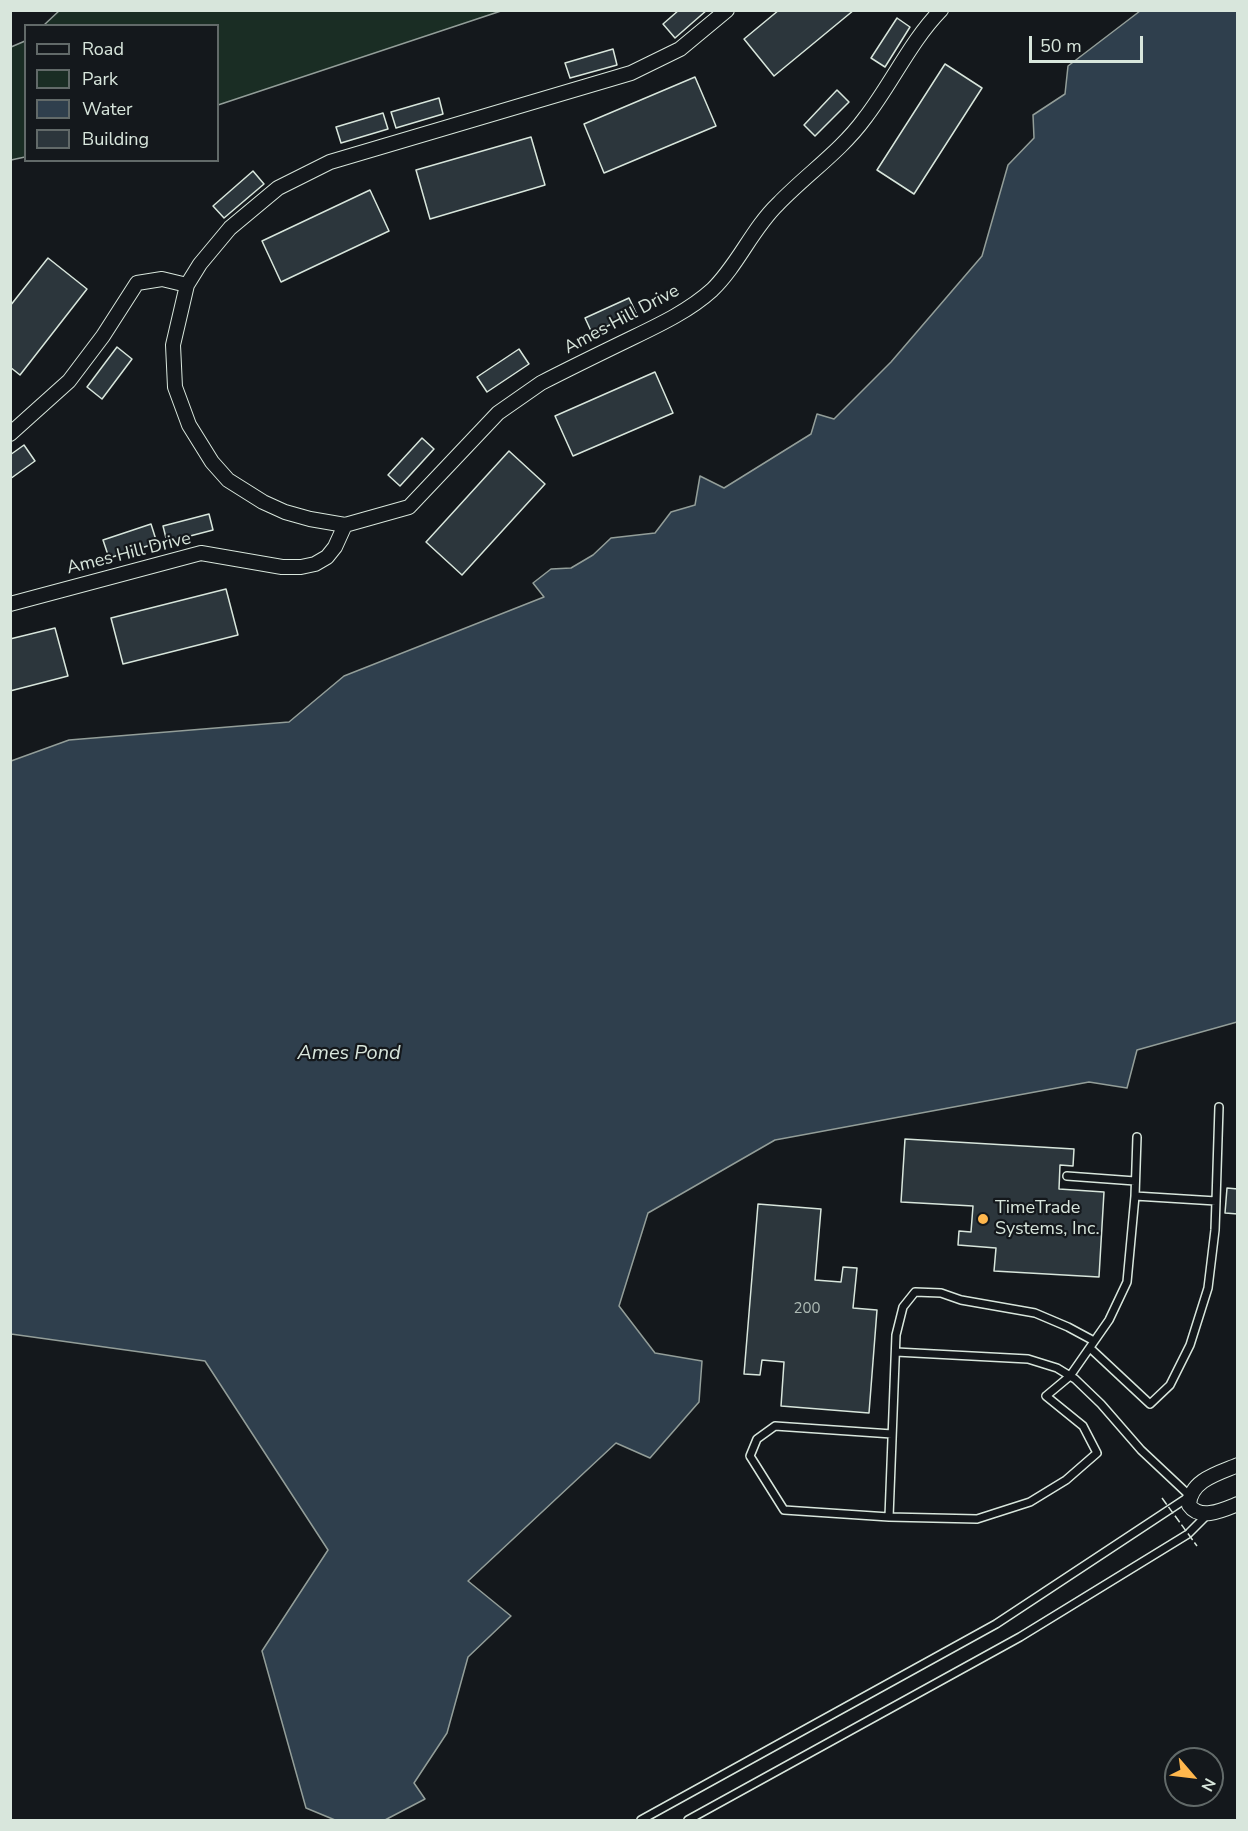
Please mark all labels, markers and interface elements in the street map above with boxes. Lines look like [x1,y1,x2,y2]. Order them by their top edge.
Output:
legend [24,24,219,162]
scale bar [1032,24,1146,62]
text: 50 m [1040,34,1082,58]
text: Road [82,37,124,61]
text: Park [82,67,118,91]
text: Water [82,97,133,121]
text: Building [82,127,149,151]
street label: Ames Hill Drive [561,281,683,359]
street label: Ames Hill Drive [65,528,193,580]
water label: Ames Pond [297,1042,401,1066]
place label: TimeTrade Systems, Inc. [995,1198,1100,1240]
marker: TimeTrade Systems, Inc. [976,1212,990,1226]
house number: 200 [794,1300,820,1318]
north arrow [1164,1747,1224,1807]
text: N [1196,1774,1221,1795]

